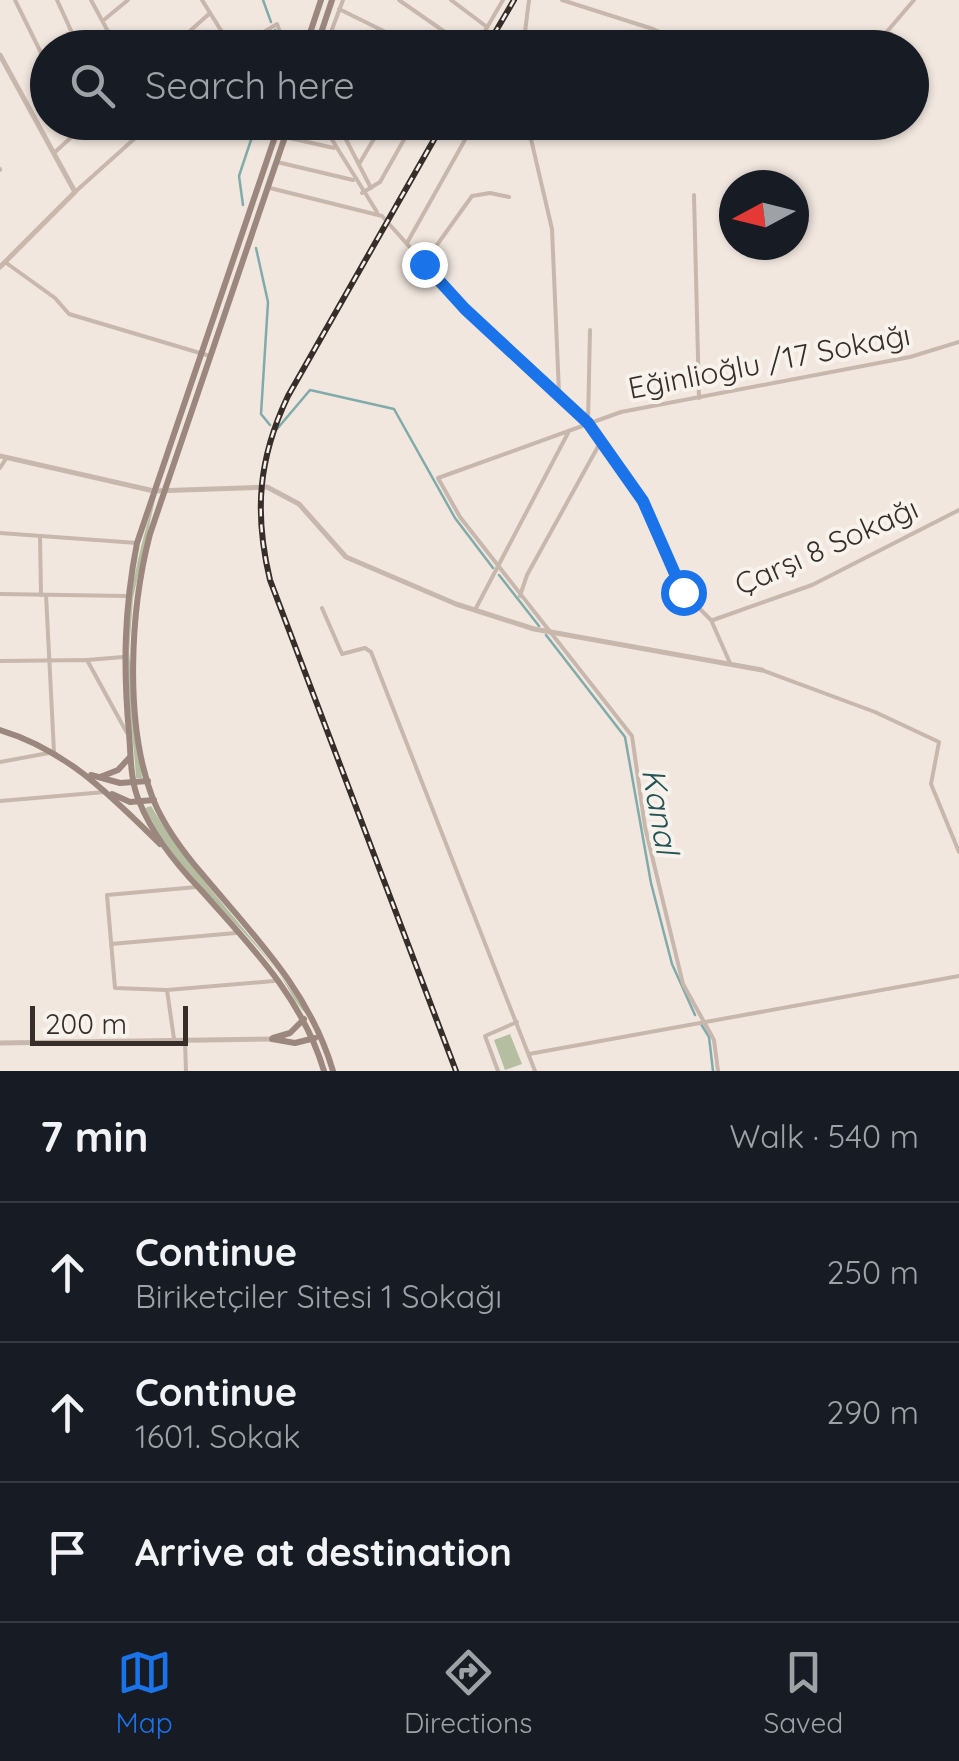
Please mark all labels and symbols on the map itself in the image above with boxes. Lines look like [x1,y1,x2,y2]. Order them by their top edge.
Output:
north arrow [719,170,809,260]
route end [402,242,448,288]
street label: Eğinlioğlu /17 Sokağı [625,315,913,407]
street label: Çarşı 8 Sokağı [728,489,924,603]
route start [661,570,707,616]
water label: Kanal [634,765,689,861]
scale bar [30,1001,188,1046]

